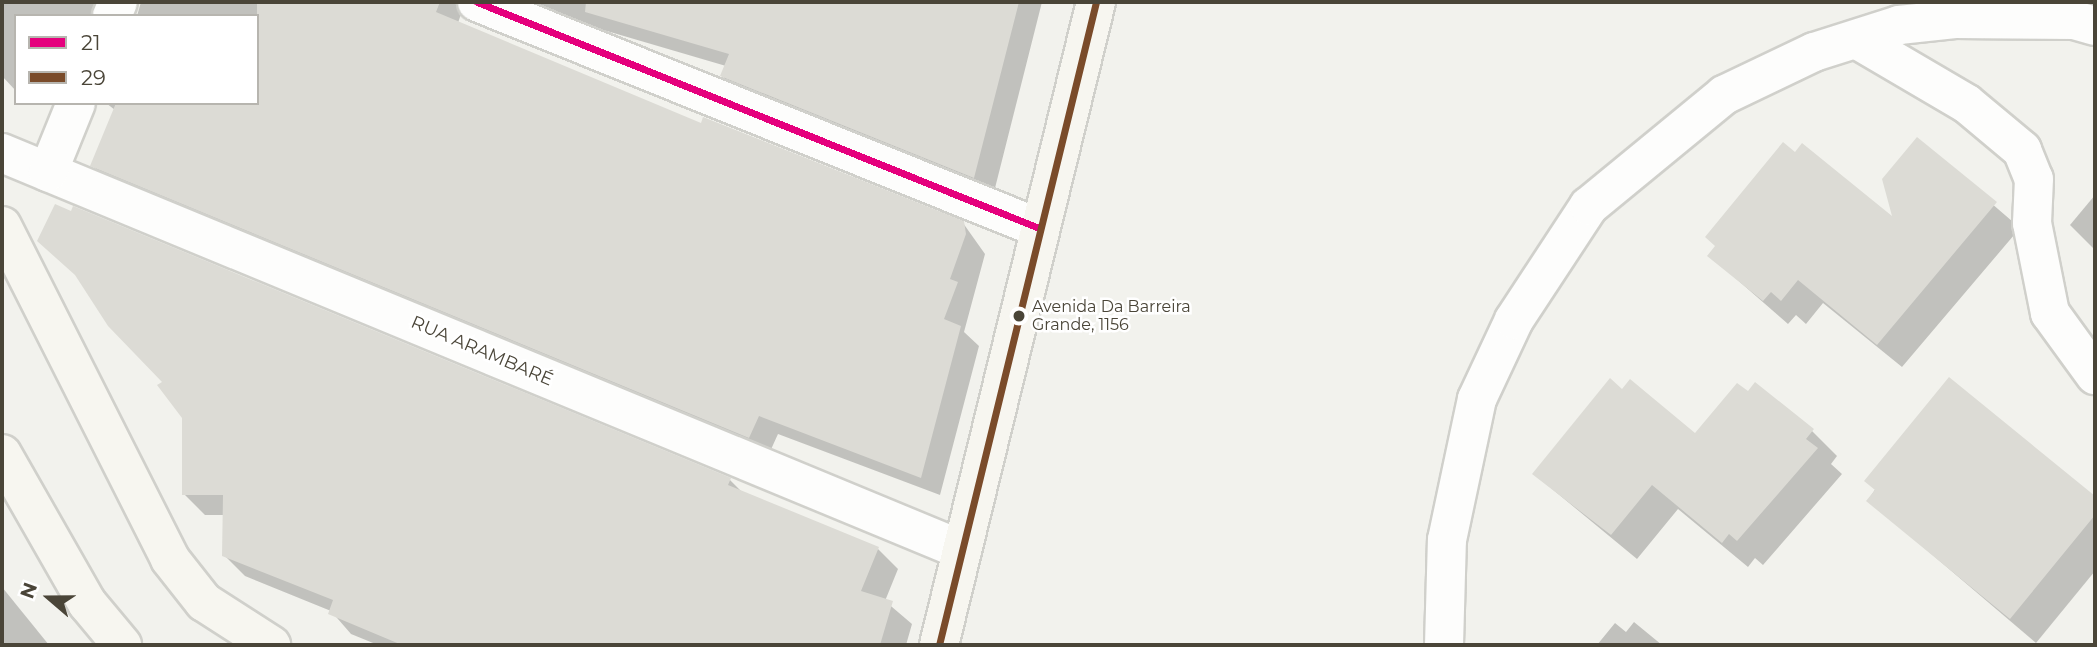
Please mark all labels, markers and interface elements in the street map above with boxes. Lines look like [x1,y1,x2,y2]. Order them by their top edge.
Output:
legend [14,14,259,105]
text: 21 [81,30,101,55]
text: 29 [81,65,106,90]
place label: Avenida Da Barreira Grande, 1156 [1032,297,1191,335]
marker: Avenida Da Barreira Grande, 1156 [1012,309,1026,323]
street label: RUA ARAMBARÉ [408,311,556,391]
north arrow [14,563,84,633]
text: N [15,580,42,602]

